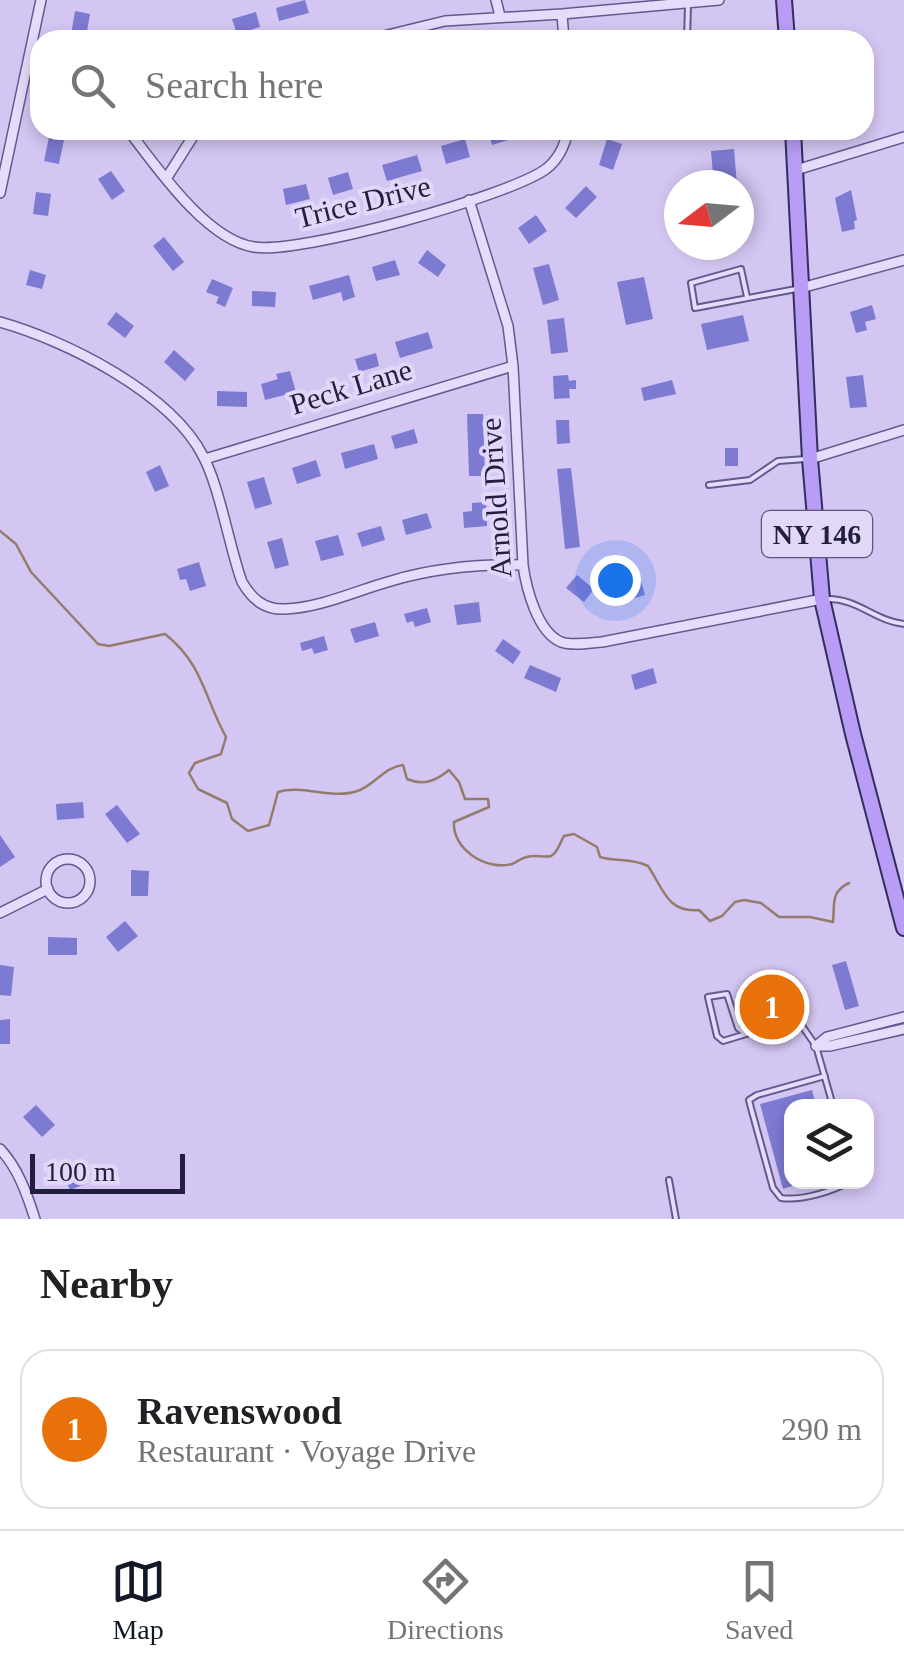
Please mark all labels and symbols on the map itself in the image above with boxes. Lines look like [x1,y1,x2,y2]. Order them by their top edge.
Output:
street label: Trice Drive [292,169,434,234]
north arrow [664,170,754,260]
street label: Peck Lane [286,352,416,421]
street label: Arnold Drive [473,417,518,579]
road number: NY 146 [762,511,872,557]
your location [590,555,641,606]
pin: 1 [740,970,804,1044]
scale bar [30,1149,185,1194]

